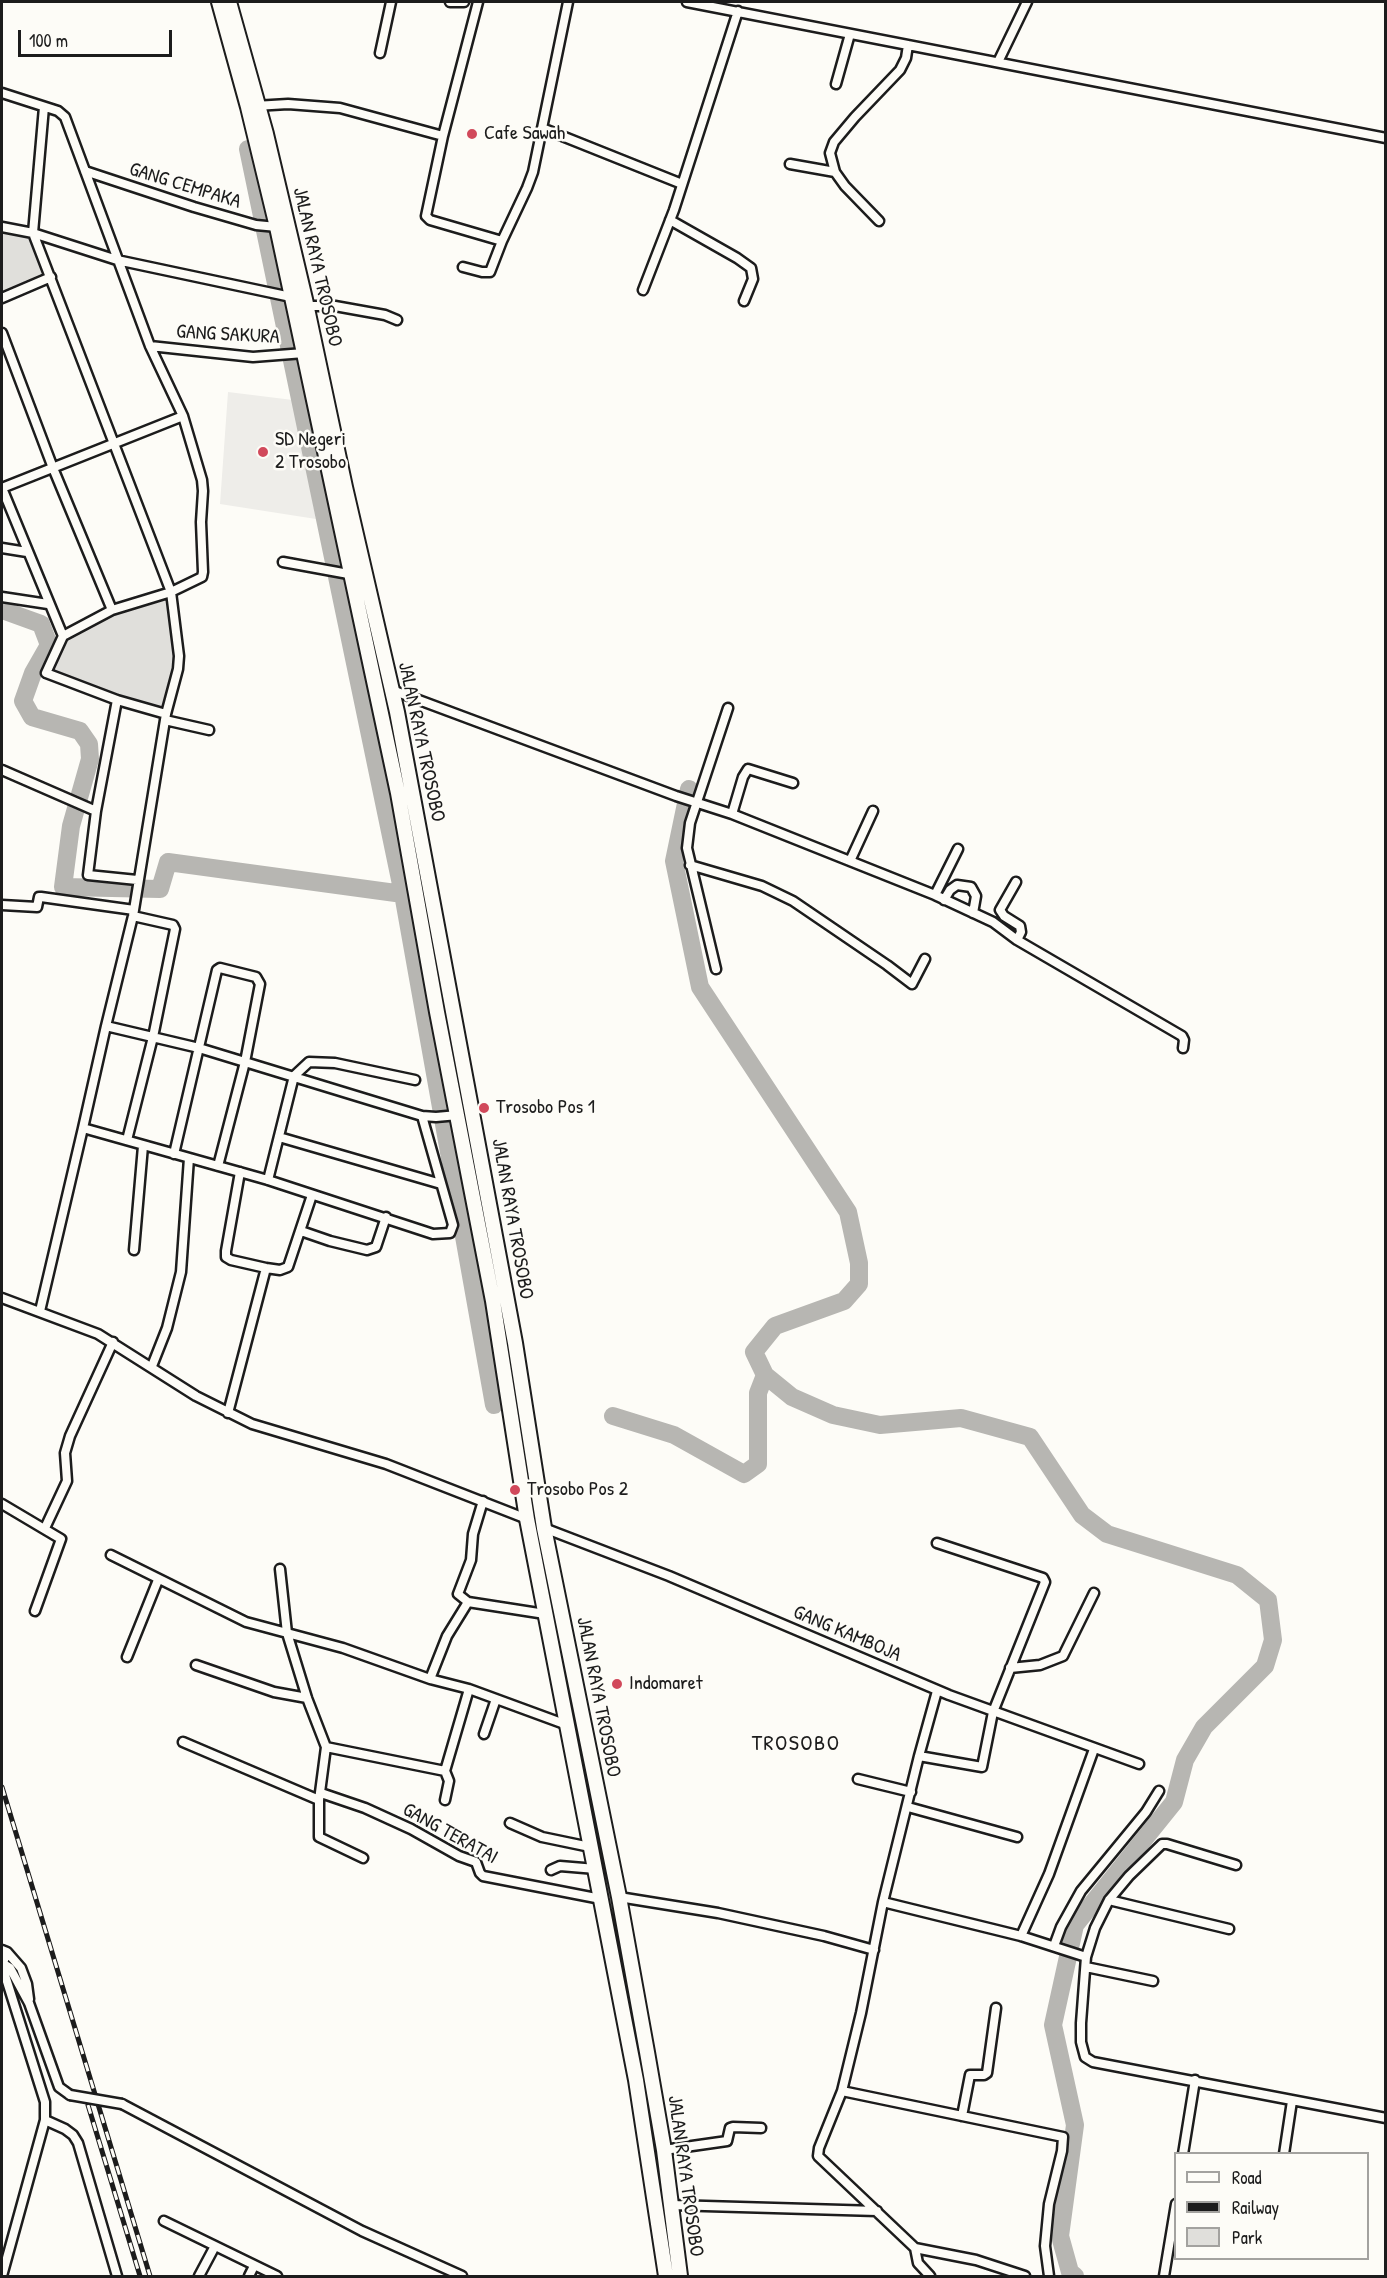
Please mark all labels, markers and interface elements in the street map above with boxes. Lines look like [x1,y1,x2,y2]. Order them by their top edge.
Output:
scale bar [21,18,176,56]
text: 100 m [29,28,68,53]
place label: Cafe Sawah [484,122,565,146]
marker: Cafe Sawah [465,127,479,141]
street label: GANG CEMPAKA [126,158,244,214]
street label: JALAN RAYA TROSOBO [287,185,347,349]
street label: GANG SAKURA [176,320,280,350]
place label: SD Negeri 2 Trosobo [275,428,346,475]
marker: SD Negeri 2 Trosobo [256,445,270,459]
street label: JALAN RAYA TROSOBO [392,660,450,824]
place label: Trosobo Pos 1 [496,1096,595,1120]
marker: Trosobo Pos 1 [477,1101,491,1115]
street label: JALAN RAYA TROSOBO [486,1137,538,1301]
place label: Trosobo Pos 2 [527,1478,628,1502]
marker: Trosobo Pos 2 [508,1483,522,1497]
street label: GANG KAMBOJA [790,1601,904,1667]
street label: JALAN RAYA TROSOBO [571,1615,625,1779]
place label: Indomaret [629,1672,703,1696]
marker: Indomaret [610,1677,624,1691]
district label: TROSOBO [752,1731,840,1757]
street label: GANG TERATAI [398,1798,502,1870]
street label: JALAN RAYA TROSOBO [662,2094,708,2258]
legend [1174,2152,1369,2260]
text: Road [1232,2165,1262,2190]
text: Railway [1232,2195,1279,2220]
text: Park [1232,2225,1262,2250]

